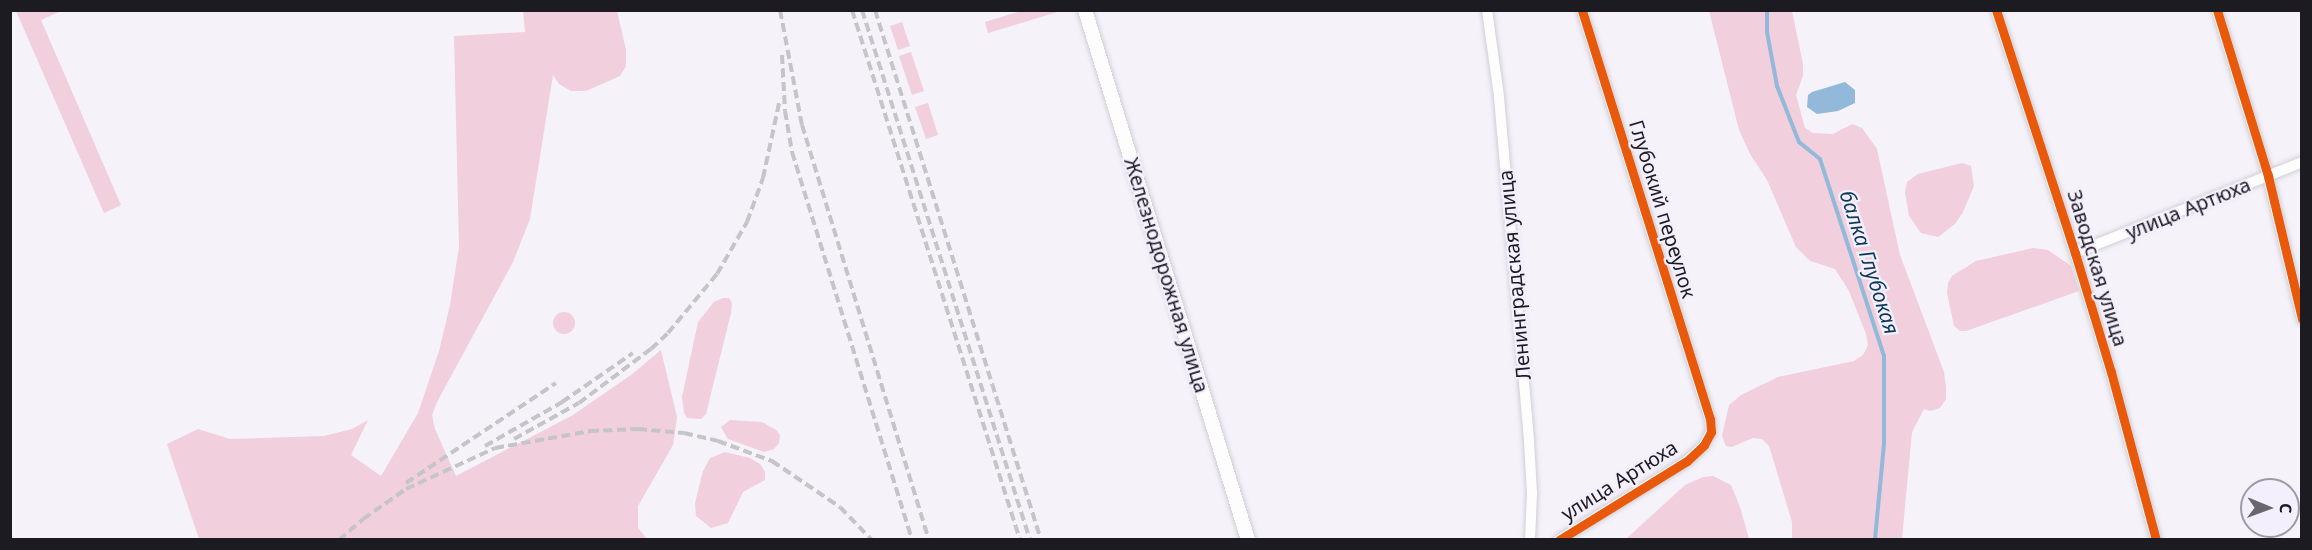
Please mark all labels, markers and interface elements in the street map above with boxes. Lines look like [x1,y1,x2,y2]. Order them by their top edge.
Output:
street label: Глубокий переулок [1624,117,1702,301]
street label: Железнодорожная улица [1120,154,1214,396]
street label: Ленинградская улица [1493,169,1535,381]
street label: улица Артюха [2122,172,2254,244]
water label: балка Глубокая [1835,187,1905,337]
street label: Заводская улица [2063,187,2133,349]
street label: улица Артюха [1556,435,1682,525]
north arrow [2240,478,2300,538]
text: С [2275,503,2297,514]

